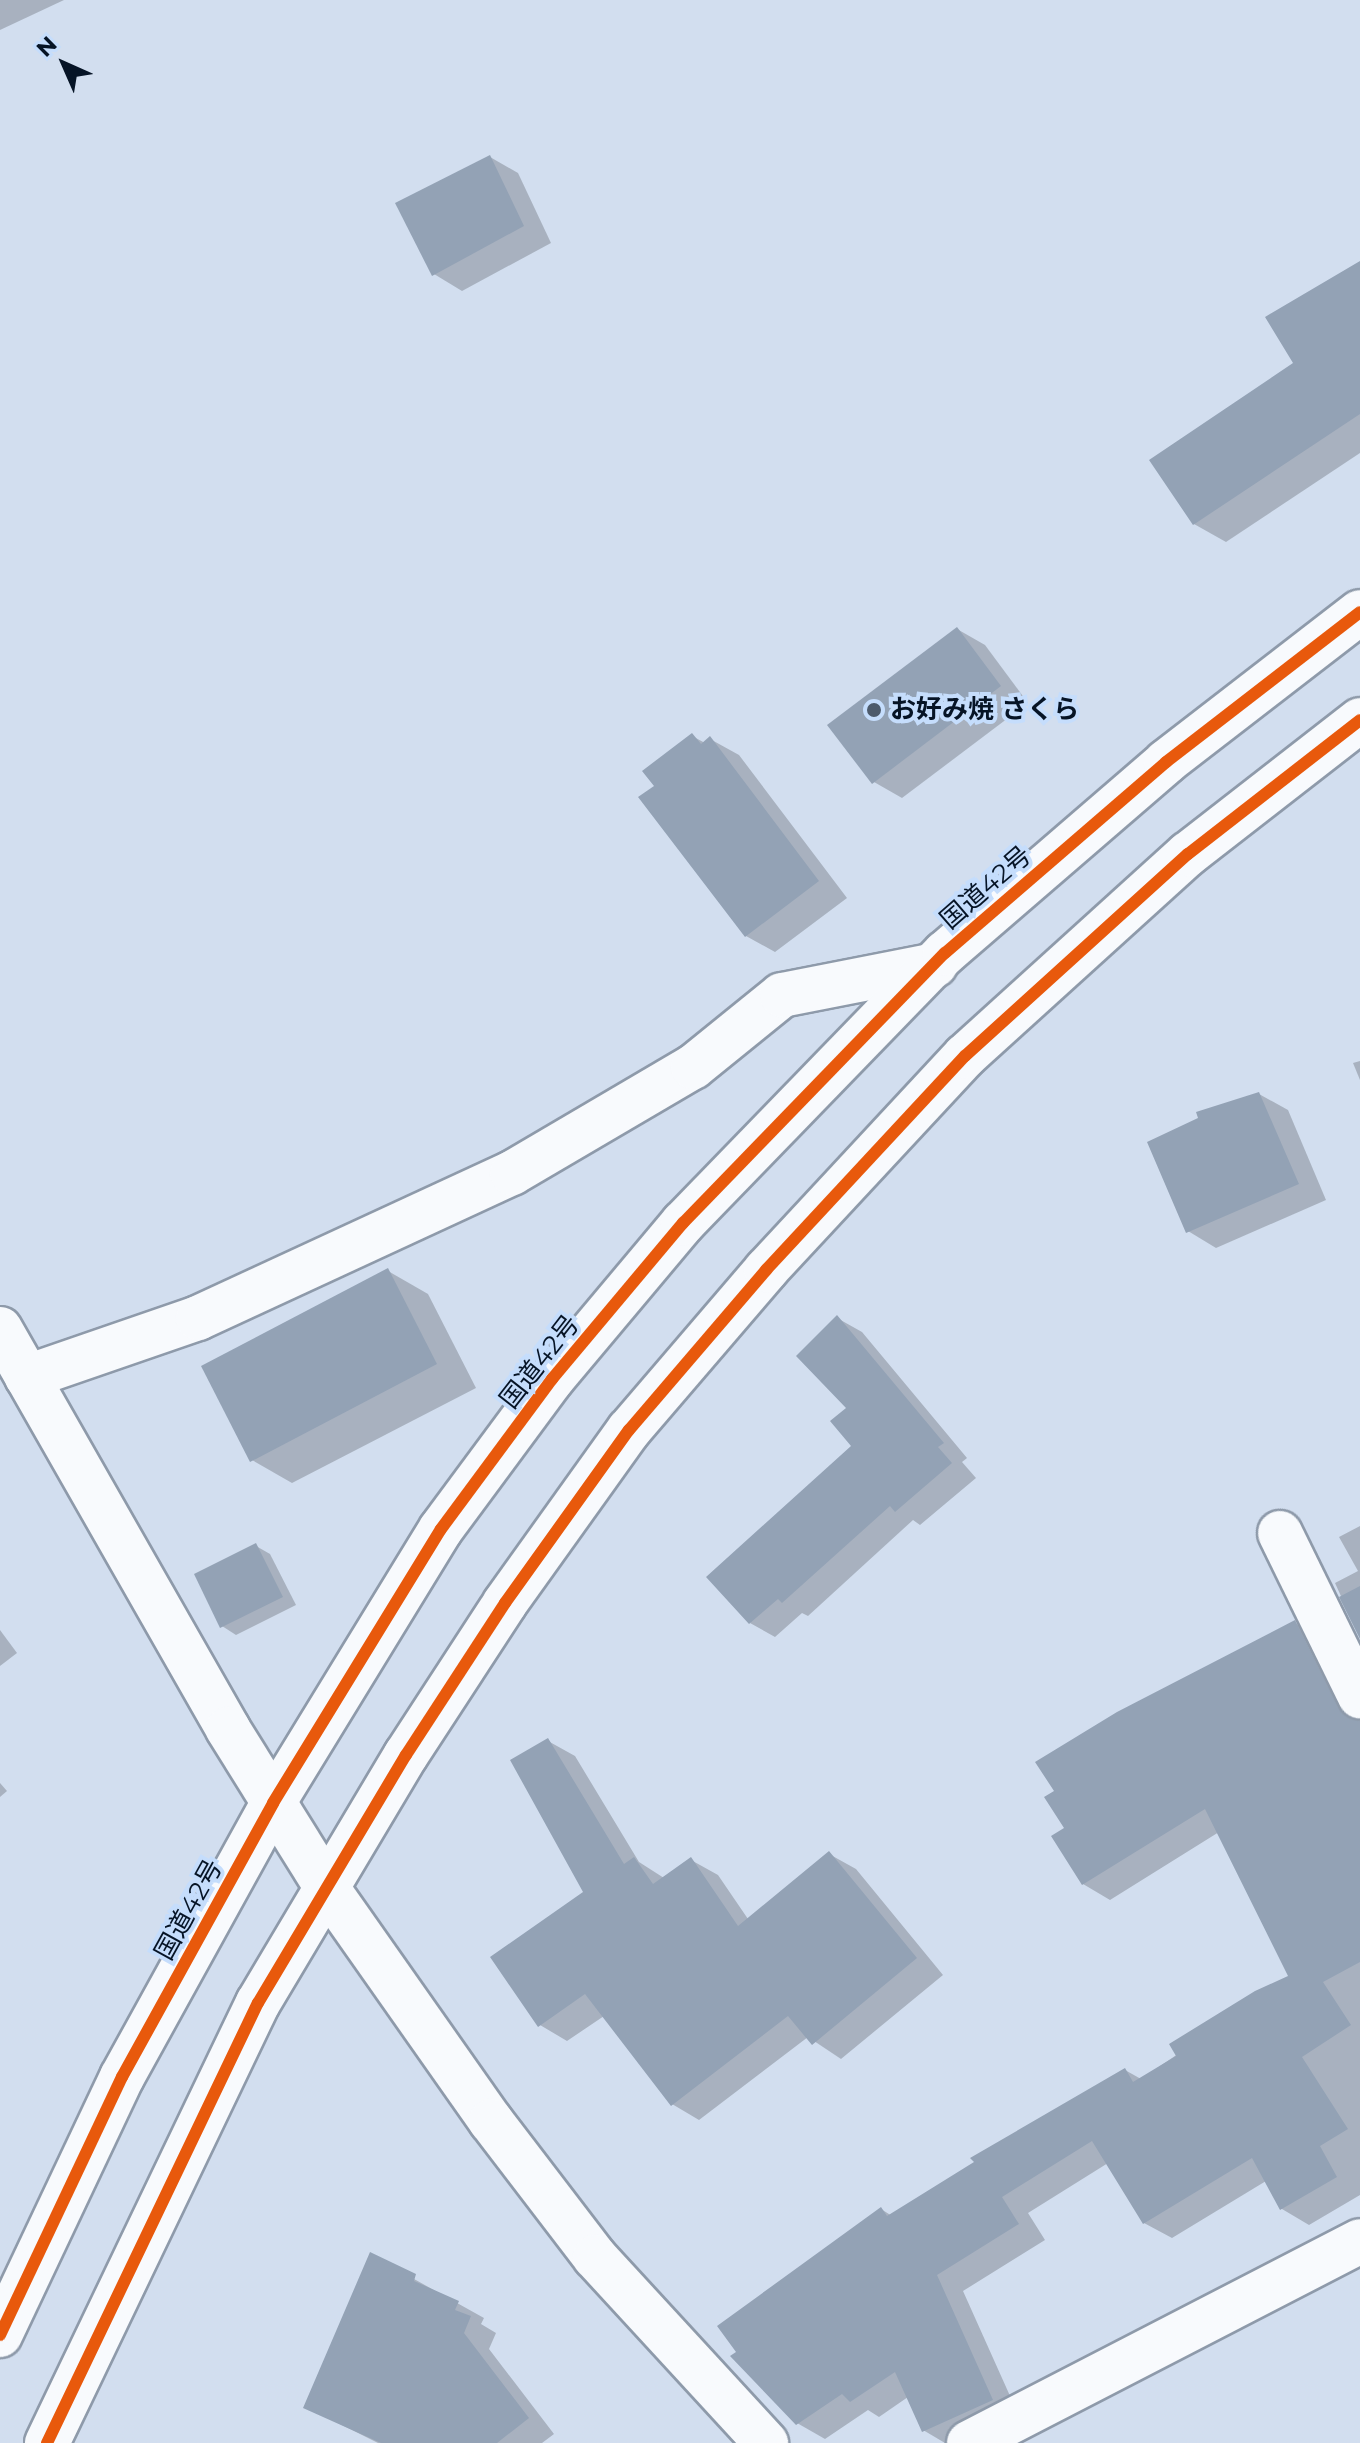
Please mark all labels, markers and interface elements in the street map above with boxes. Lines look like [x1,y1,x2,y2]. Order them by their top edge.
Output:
north arrow [24,24,104,104]
text: N [31,31,63,63]
place label: お好み焼 さくら [890,694,1079,726]
marker: お好み焼 さくら [865,701,883,719]
street label: 国道42号 [934,840,1038,936]
street label: 国道42号 [494,1309,586,1415]
street label: 国道42号 [149,1854,229,1966]

